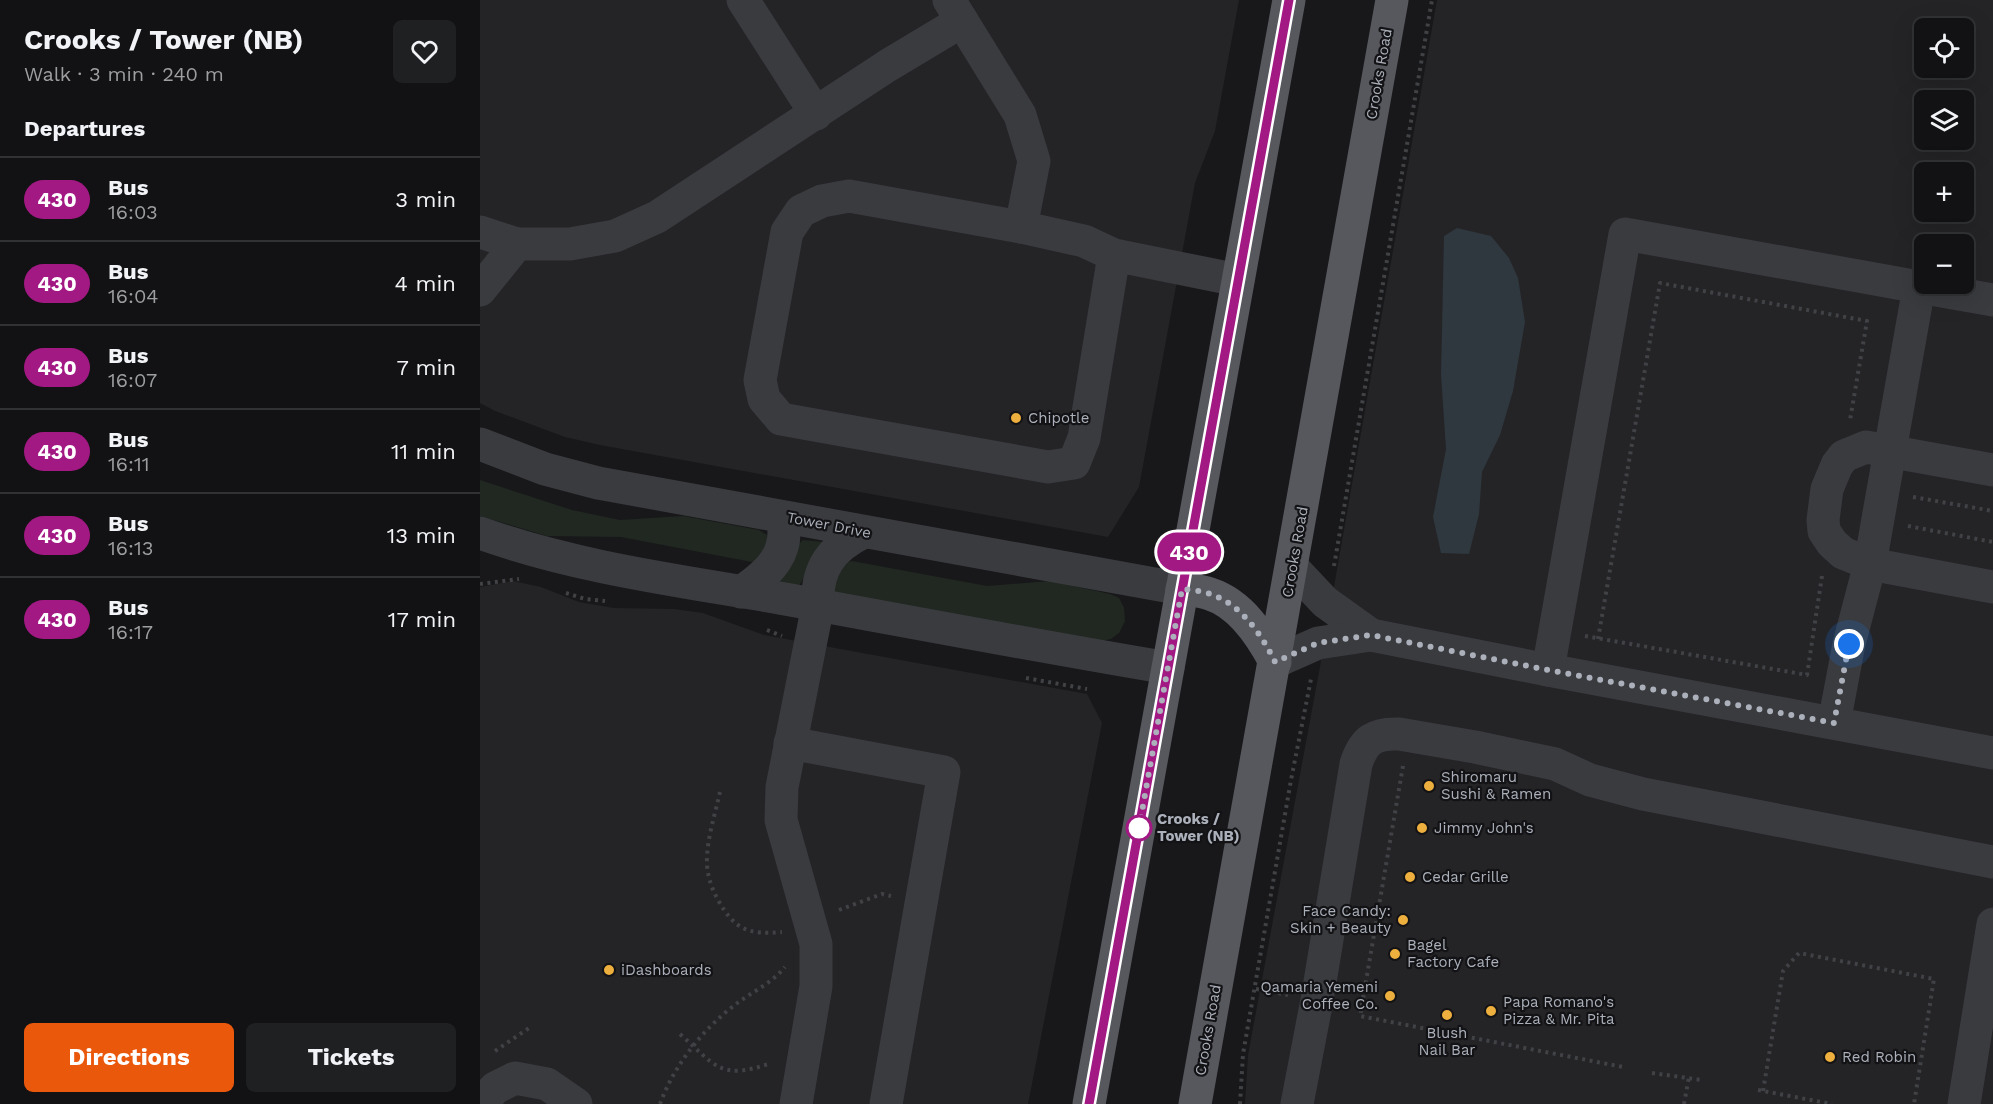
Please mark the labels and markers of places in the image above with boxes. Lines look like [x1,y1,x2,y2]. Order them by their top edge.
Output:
place label: Chipotle [1028,409,1089,427]
marker: Chipotle [1009,411,1023,425]
place label: Shiromaru Sushi & Ramen [1441,768,1551,803]
marker: Shiromaru Sushi & Ramen [1422,779,1436,793]
place label: Crooks / Tower (NB) [1157,810,1240,845]
marker: Crooks / Tower (NB) [1126,815,1152,841]
place label: Jimmy John's [1434,819,1534,837]
marker: Jimmy John's [1415,821,1429,835]
place label: Cedar Grille [1422,868,1509,886]
marker: Cedar Grille [1403,870,1417,884]
place label: Face Candy: Skin + Beauty [1290,902,1391,937]
marker: Face Candy: Skin + Beauty [1396,913,1410,927]
place label: Bagel Factory Cafe [1407,936,1499,971]
marker: Bagel Factory Cafe [1388,947,1402,961]
place label: iDashboards [621,961,712,979]
marker: iDashboards [602,963,616,977]
place label: Qamaria Yemeni Coffee Co. [1260,978,1378,1013]
marker: Qamaria Yemeni Coffee Co. [1383,989,1397,1003]
place label: Papa Romano's Pizza & Mr. Pita [1503,993,1615,1028]
marker: Papa Romano's Pizza & Mr. Pita [1484,1004,1498,1018]
marker: Blush Nail Bar [1440,1008,1454,1022]
place label: Blush Nail Bar [1419,1024,1476,1059]
place label: Red Robin [1842,1048,1916,1066]
marker: Red Robin [1823,1050,1837,1064]

